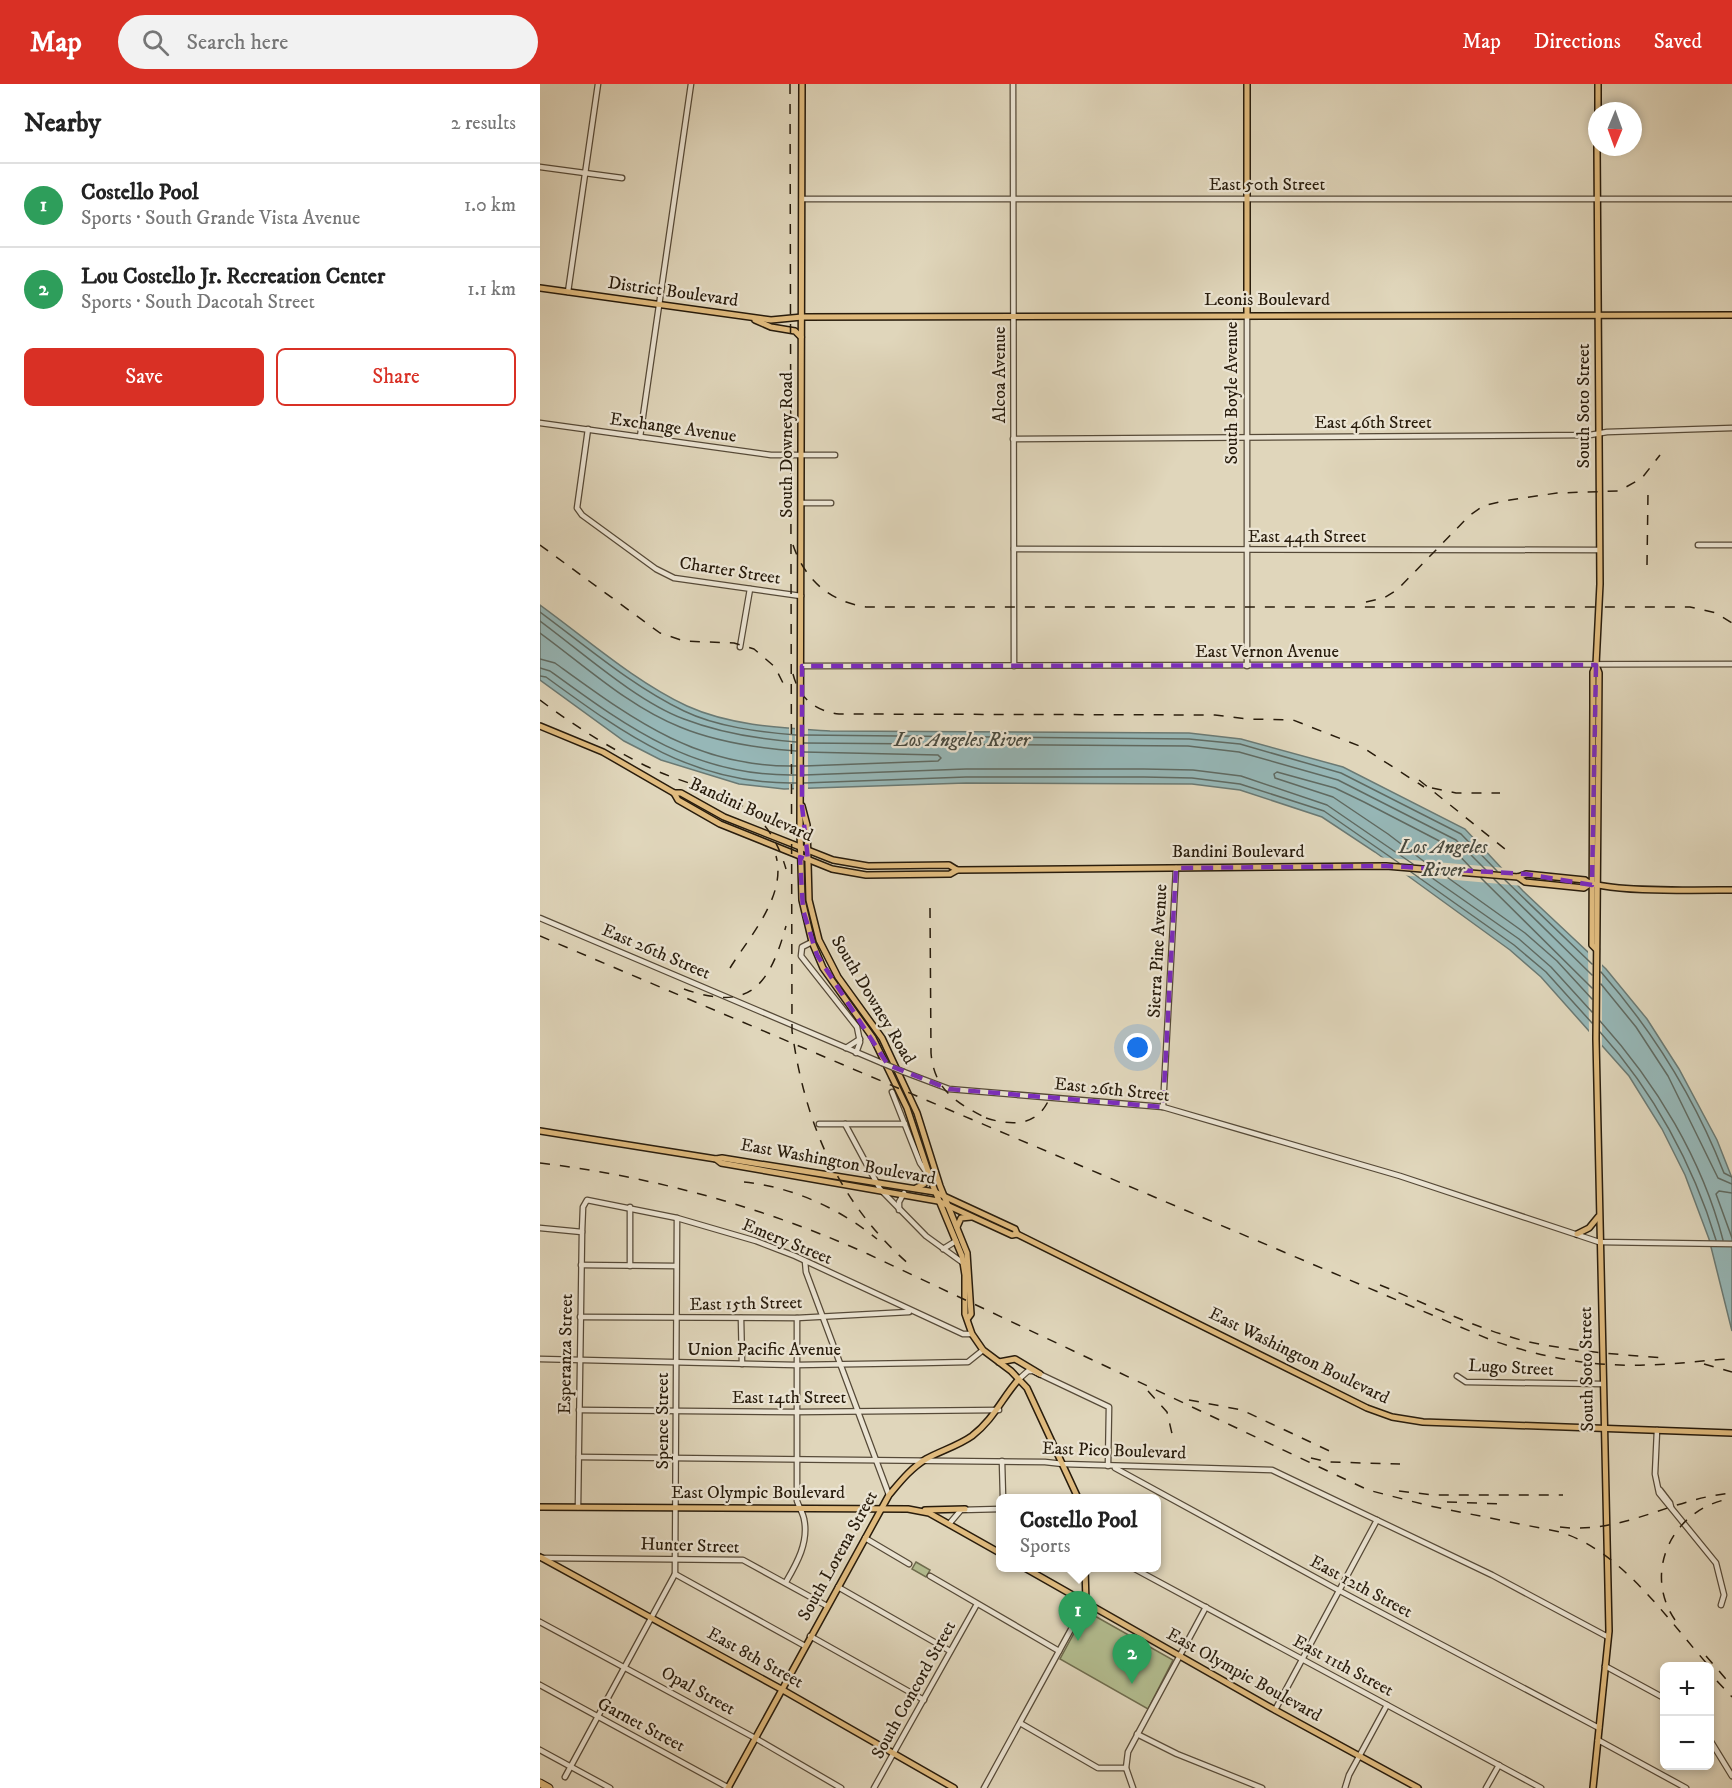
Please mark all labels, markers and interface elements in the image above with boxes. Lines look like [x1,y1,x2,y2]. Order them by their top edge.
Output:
search box [118,15,538,69]
text: Map [30,25,82,60]
icon: search [139,26,172,59]
text: Search here [187,29,288,56]
text: Map [1462,29,1501,55]
text: Directions [1534,29,1621,55]
text: Saved [1654,29,1702,55]
north arrow [1588,102,1642,156]
text: Nearby [24,107,101,140]
text: 2 results [451,111,516,136]
street label: East 50th Street [1209,174,1325,196]
text: Costello Pool [81,179,199,206]
text: 1 [40,193,47,218]
text: 1.0 km [464,193,516,218]
text: Sports · South Grande Vista Avenue [81,206,360,231]
text: Lou Costello Jr. Recreation Center [81,263,385,290]
street label: District Boulevard [606,272,740,312]
text: 2 [39,277,48,302]
text: 1.1 km [467,277,516,302]
street label: Leonis Boulevard [1204,289,1330,311]
text: Sports · South Dacotah Street [81,290,315,315]
street label: South Boyle Avenue [1221,322,1243,464]
street label: Alcoa Avenue [989,327,1011,423]
street label: South Soto Street [1573,343,1595,469]
button: Save [24,348,264,406]
button: Share [276,348,516,406]
street label: South Downey Road [776,372,798,518]
street label: Exchange Avenue [608,408,738,448]
street label: East 46th Street [1314,412,1432,434]
street label: East 44th Street [1248,526,1366,548]
street label: Charter Street [678,552,782,590]
street label: East Vernon Avenue [1195,641,1339,663]
water label: Los Angeles River [893,728,1032,753]
street label: Bandini Boulevard [686,773,816,847]
water label: Los Angeles River [1398,835,1488,883]
street label: Bandini Boulevard [1172,841,1304,863]
street label: Sierra Pine Avenue [1144,883,1172,1019]
street label: East 26th Street [598,919,714,985]
street label: South Downey Road [826,932,920,1068]
your location [1123,1033,1152,1062]
street label: East 26th Street [1053,1073,1171,1107]
street label: East Washington Boulevard [739,1134,937,1190]
street label: Emery Street [739,1214,836,1270]
street label: East 15th Street [689,1292,803,1316]
street label: Esperanza Street [554,1293,578,1415]
street label: East Washington Boulevard [1205,1303,1393,1409]
street label: South Soto Street [1575,1306,1599,1432]
street label: Union Pacific Avenue [687,1339,841,1361]
street label: Lugo Street [1468,1355,1555,1381]
street label: Spence Street [652,1372,674,1469]
street label: East 14th Street [732,1387,847,1409]
street label: East Pico Boulevard [1042,1437,1187,1465]
street label: East Olympic Boulevard [671,1482,845,1504]
street label: South Lorena Street [793,1487,883,1625]
popup [996,1494,1161,1572]
text: Costello Pool [1020,1507,1137,1534]
street label: Hunter Street [640,1533,740,1559]
text: Sports [1020,1534,1070,1559]
street label: East 12th Street [1306,1551,1416,1623]
pin: 1 [1058,1592,1098,1641]
street label: South Concord Street [867,1617,961,1763]
street label: East 8th Street [703,1623,807,1694]
street label: East Olympic Boulevard [1163,1623,1325,1727]
street label: East 11th Street [1289,1630,1397,1702]
pin: 2 [1112,1634,1152,1684]
street label: Opal Street [657,1662,739,1720]
map controls [1660,1662,1714,1770]
button: + [1660,1662,1714,1716]
street label: Garnet Street [593,1693,689,1757]
button: − [1660,1716,1714,1770]

